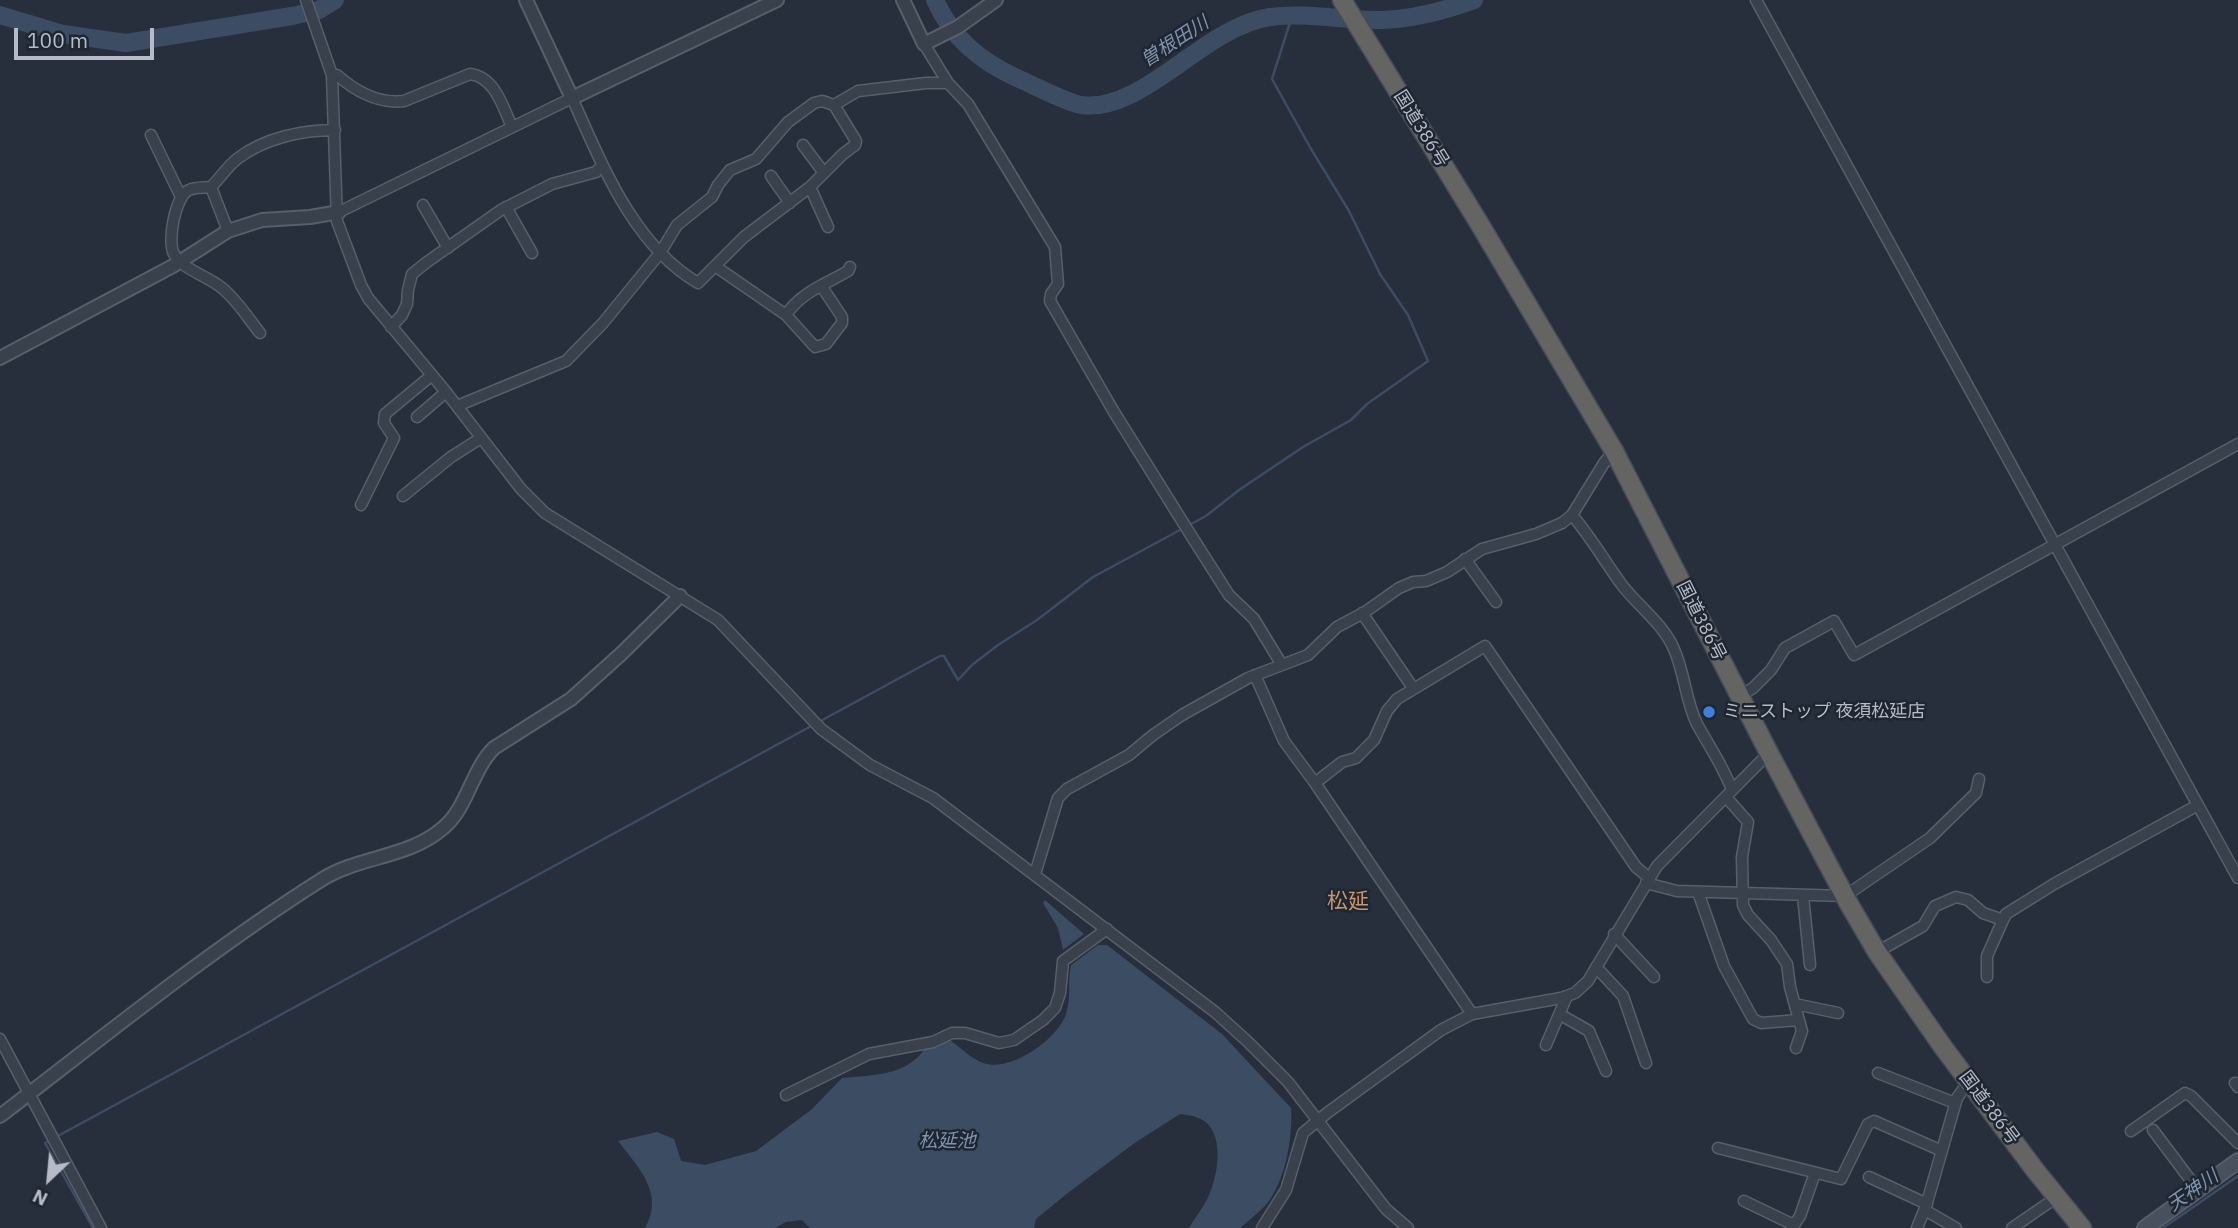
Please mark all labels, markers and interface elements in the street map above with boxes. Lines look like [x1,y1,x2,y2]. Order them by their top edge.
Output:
water label: 曽根田川 [1137,12,1213,72]
scale bar [18,14,158,58]
text: 100 m [27,26,88,54]
street label: 国道386号 [1389,87,1453,171]
street label: 国道386号 [1672,578,1730,664]
place label: ミニストップ 夜須松延店 [1723,701,1925,723]
marker: ミニストップ 夜須松延店 [1701,704,1717,720]
district label: 松延 [1327,889,1369,915]
street label: 国道386号 [1954,1067,2024,1149]
water label: 松延池 [919,1131,975,1153]
north arrow [14,1144,84,1214]
water label: 天神川 [2163,1165,2223,1217]
text: N [28,1184,51,1212]

